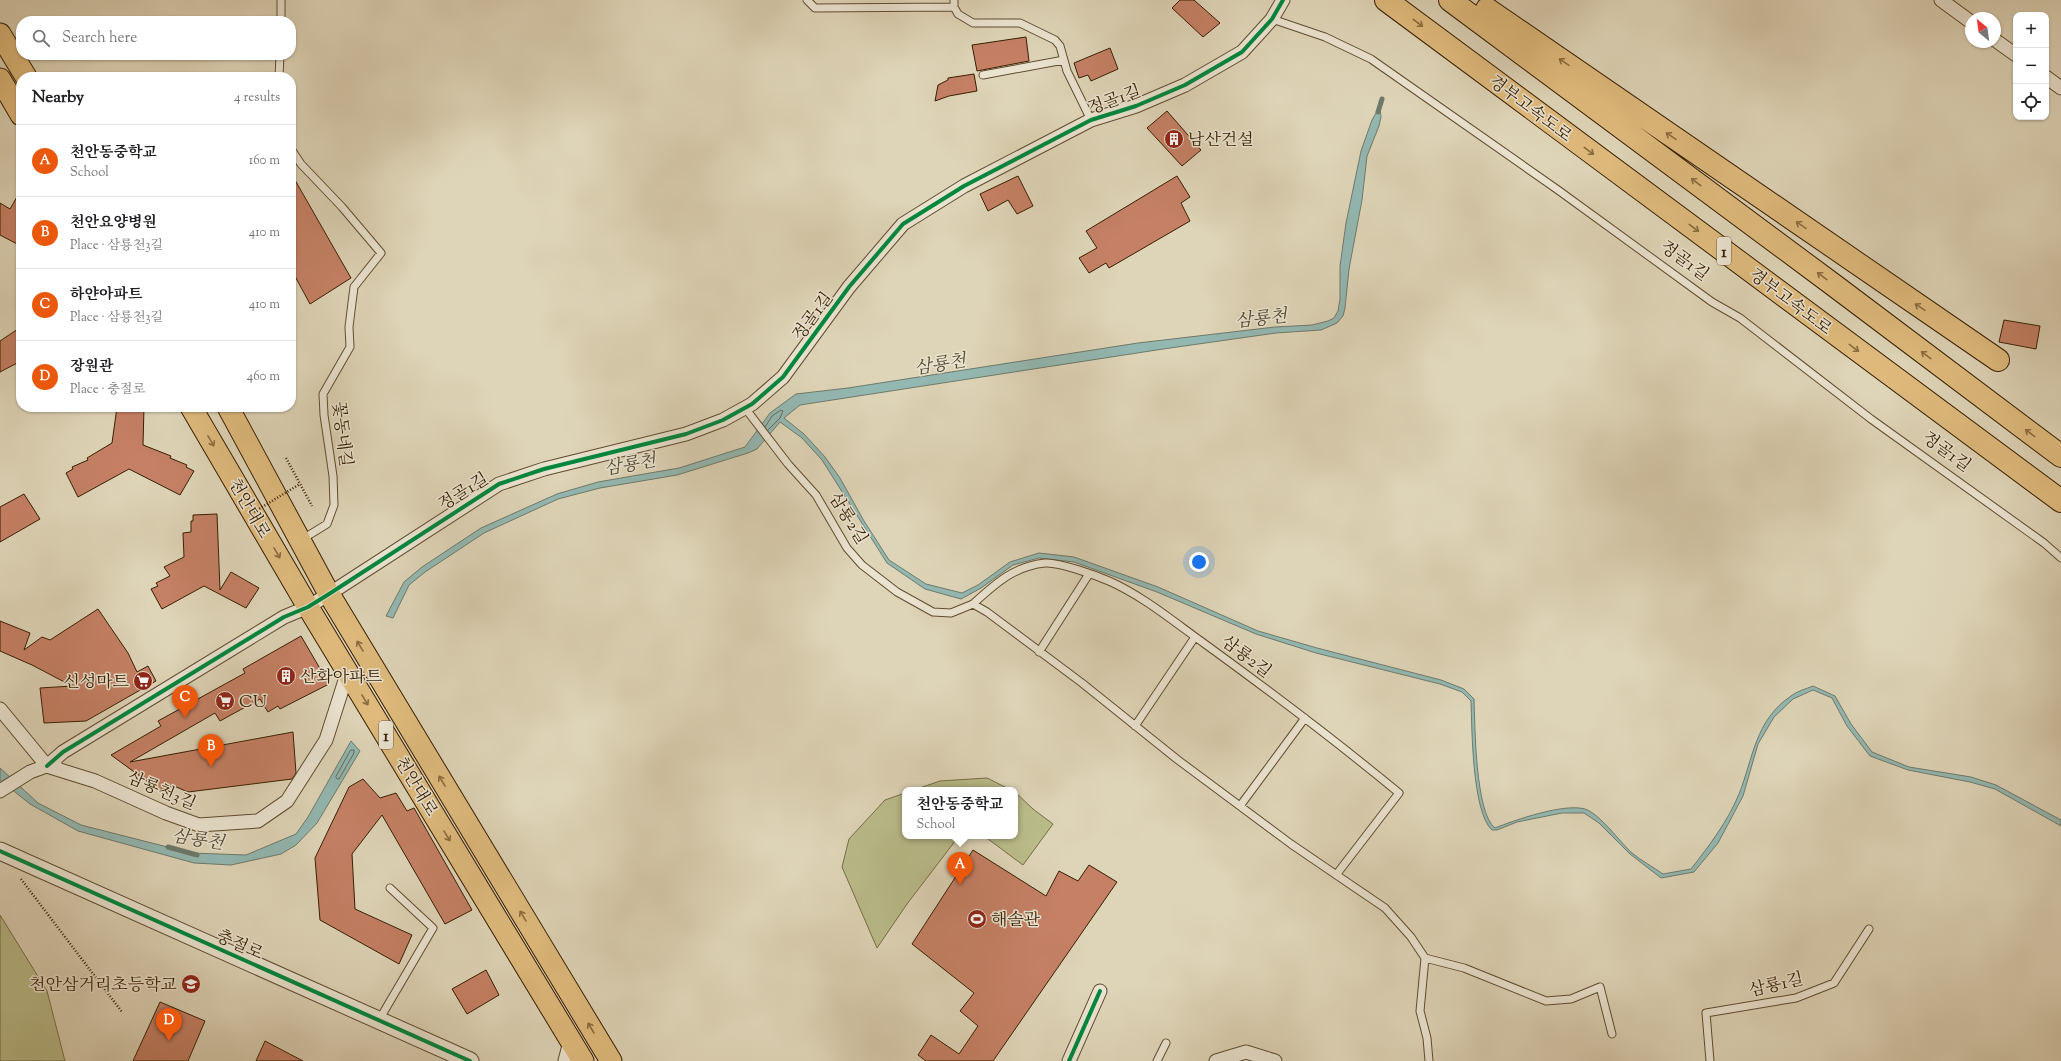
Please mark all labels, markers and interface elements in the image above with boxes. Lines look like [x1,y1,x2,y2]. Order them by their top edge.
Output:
north arrow [1965,12,2001,48]
map controls [2013,12,2049,120]
button: + [2013,12,2049,48]
search box [16,16,296,60]
one-way arrow [1412,19,1423,27]
icon: search [30,27,52,49]
text: Search here [62,28,137,49]
button: − [2013,48,2049,84]
one-way arrow [1559,58,1570,66]
street label: 경부고속도로 [1483,70,1577,149]
street label: 정골1길 [1085,80,1145,122]
button: locate [2013,84,2049,120]
text: Nearby [32,86,84,110]
text: 4 results [234,89,280,107]
building icon: 남산건설 [1163,128,1185,150]
place label: 남산건설 [1188,129,1254,153]
one-way arrow [1666,132,1677,140]
text: 천안동중학교 [70,143,157,164]
one-way arrow [1584,147,1595,155]
text: A [40,152,50,170]
text: 160 m [249,152,280,170]
text: School [70,164,109,182]
one-way arrow [1690,178,1701,186]
text: 천안요양병원 [70,213,157,234]
one-way arrow [1796,221,1807,229]
text: B [41,224,49,242]
text: 410 m [249,224,280,242]
one-way arrow [1688,224,1699,233]
street label: 정골1길 [1655,236,1713,288]
text: Place · 삼룡천3길 [70,237,163,255]
road number: 1 [1717,237,1731,265]
street label: 경부고속도로 [1743,263,1837,342]
one-way arrow [1817,272,1828,280]
text: 하얀아파트 [70,285,142,306]
street label: 정골1길 [788,288,840,346]
text: C [40,296,50,314]
text: 410 m [249,296,280,314]
one-way arrow [1915,303,1926,311]
water label: 삼룡천 [1234,304,1290,336]
text: Place · 삼룡천3길 [70,309,163,327]
one-way arrow [1849,344,1860,352]
water label: 삼룡천 [913,349,970,383]
one-way arrow [1921,350,1932,359]
text: 장원관 [70,357,113,378]
text: D [40,368,50,386]
text: 460 m [247,368,280,386]
text: Place · 충절로 [70,381,145,399]
street label: 꽃동네길 [325,400,357,468]
street label: 정골1길 [1917,427,1975,479]
one-way arrow [2024,429,2035,437]
one-way arrow [208,435,216,447]
water label: 삼룡천 [602,448,660,483]
street label: 정골1길 [434,468,494,517]
street label: 천안대로 [221,475,275,544]
street label: 삼룡2길 [822,488,873,550]
one-way arrow [273,547,281,559]
your location [1189,552,1209,572]
street label: 삼룡2길 [1216,631,1276,684]
one-way arrow [356,641,364,652]
building icon: 산화아파트 [275,665,297,687]
place label: 산화아파트 [300,666,383,690]
supermarket icon: 신성마트 [132,670,154,692]
place label: 신성마트 [63,671,130,695]
pin: C [172,685,198,718]
supermarket icon: CU [214,690,236,712]
place label: CU [239,691,267,715]
one-way arrow [362,694,370,706]
road number: 1 [379,721,393,749]
pin: B [198,734,224,767]
street label: 천안대로 [388,753,443,822]
street label: 삼룡천3길 [123,767,199,817]
one-way arrow [437,775,445,787]
popup [902,787,1018,839]
text: 천안동중학교 [917,795,1003,816]
text: School [917,816,955,834]
water label: 삼룡천 [170,824,227,858]
one-way arrow [443,830,451,841]
pin: A [947,852,973,885]
sports icon: 해솔관 [966,908,988,930]
place label: 해솔관 [991,909,1041,933]
one-way arrow [519,910,527,922]
street label: 충절로 [212,925,267,967]
street label: 삼룡1길 [1747,968,1806,1004]
school or university icon: 천안삼거리초등학교 [180,973,202,995]
place label: 천안삼거리초등학교 [29,974,178,998]
pin: D [156,1008,182,1041]
one-way arrow [586,1022,594,1034]

